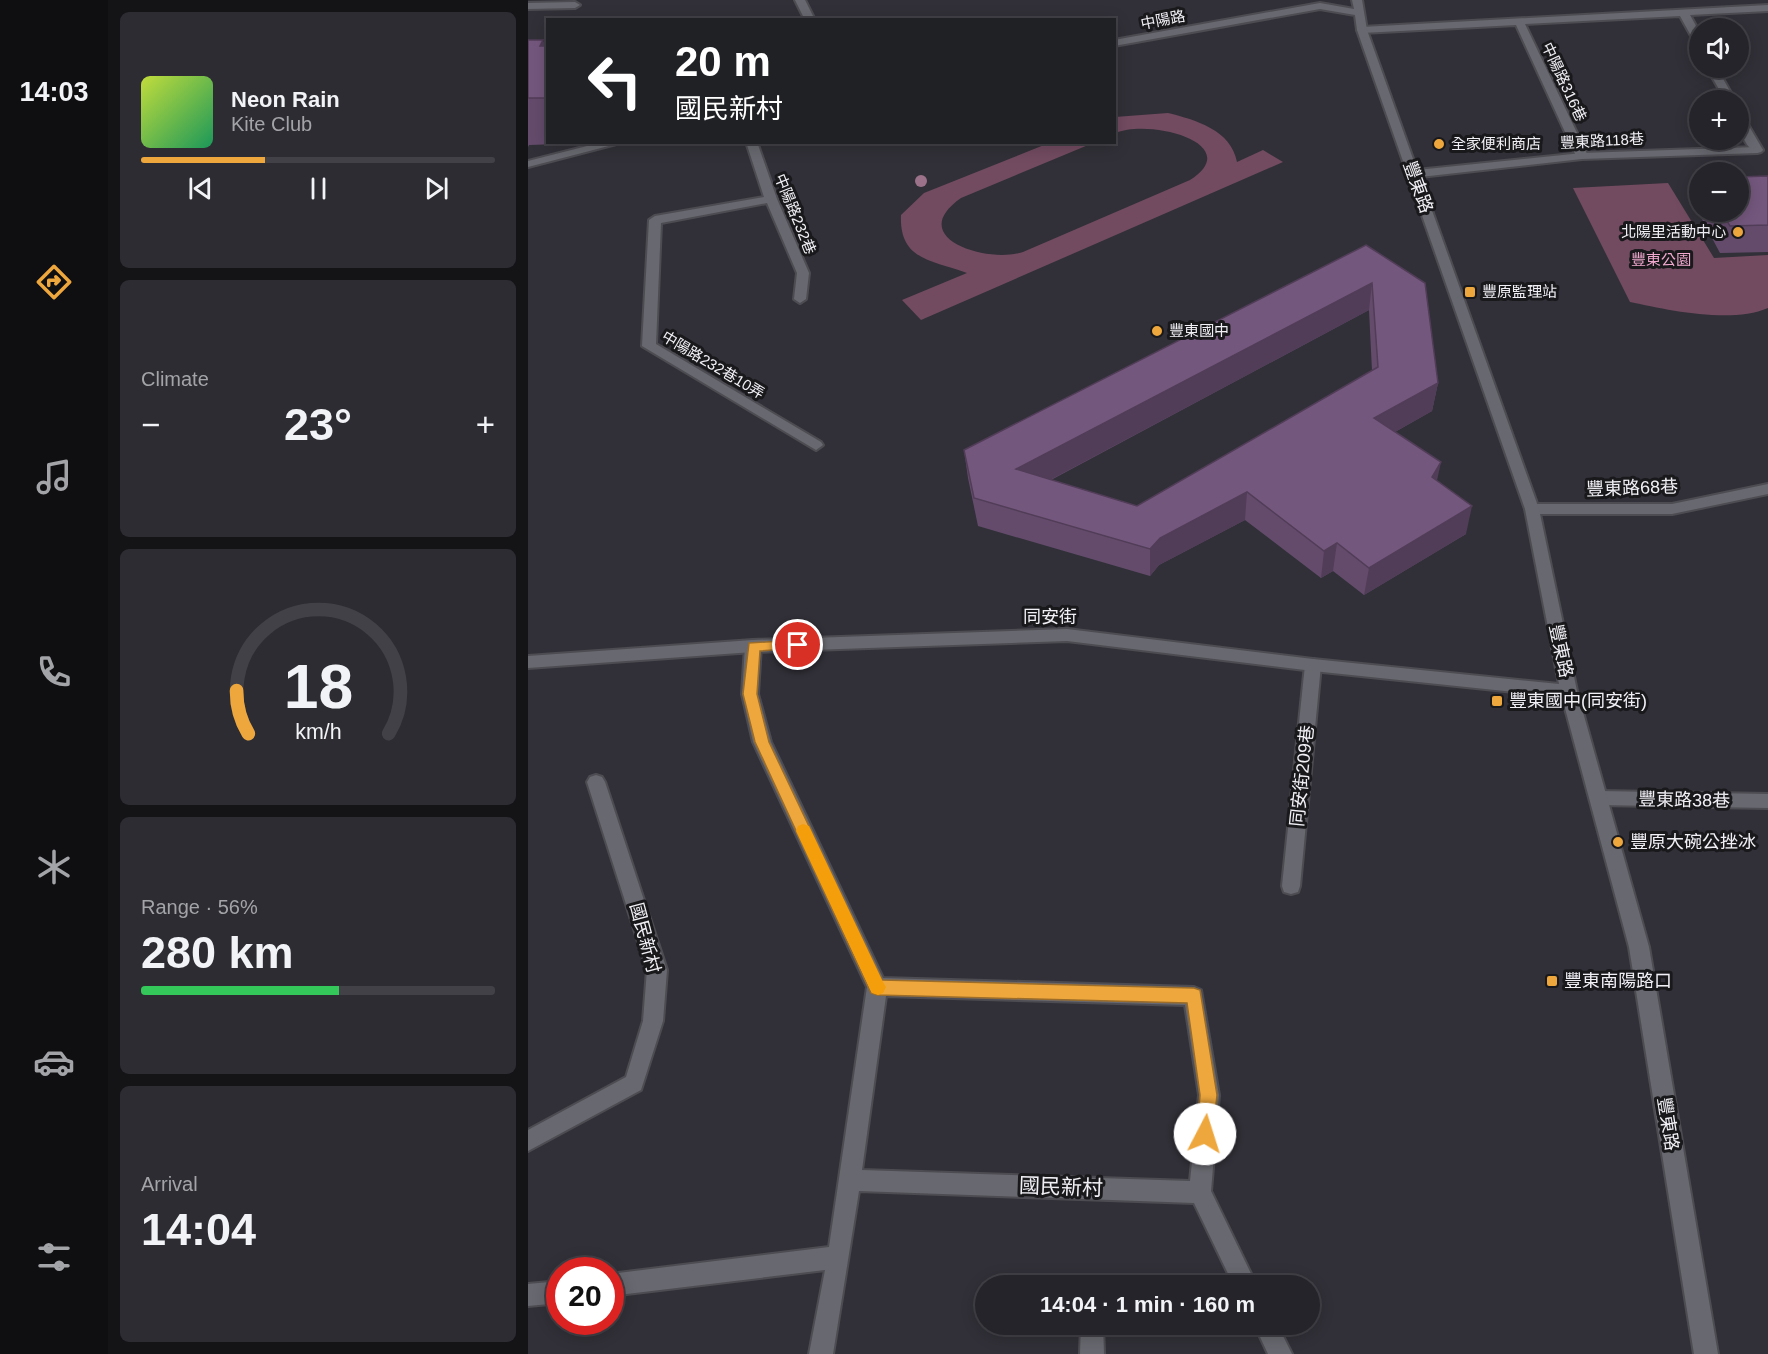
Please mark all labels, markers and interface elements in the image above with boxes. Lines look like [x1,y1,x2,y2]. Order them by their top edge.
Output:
street label: 中陽路 [1139,7,1187,32]
map controls [1689,18,1749,222]
button: sound [1689,18,1749,78]
text: 20 m [675,38,771,85]
street label: 中陽路316巷 [1539,40,1590,124]
icon: left [576,42,654,120]
text: 14:03 [19,77,89,107]
text: Neon Rain [231,87,340,112]
button: + [1689,90,1749,150]
text: 國民新村 [675,94,783,124]
text: Kite Club [231,113,312,135]
street label: 豐東路118巷 [1560,130,1644,151]
place label: 全家便利商店 [1451,135,1541,152]
marker: 全家便利商店 [1432,137,1446,151]
street label: 豐東路 [1399,158,1437,216]
button: − [1689,162,1749,222]
street label: 中陽路232巷 [772,171,819,256]
icon: previous [184,172,217,205]
icon: pause [302,172,335,205]
icon: next [420,172,453,205]
place label: 北陽里活動中心 [1621,223,1726,240]
marker: 北陽里活動中心 [1731,225,1745,239]
park label: 豐東公園 [1631,251,1691,268]
icon: directions [33,261,75,303]
place label: 豐原監理站 [1482,283,1557,300]
marker: 豐原監理站 [1463,285,1477,299]
place label: 豐東國中 [1169,322,1229,339]
marker: 豐東國中 [1150,324,1164,338]
street label: 中陽路232巷10弄 [659,327,768,402]
text: Climate [141,368,209,390]
text: 23° [284,399,352,450]
text: − [141,406,160,443]
text: + [476,406,495,443]
icon: music [33,456,75,498]
street label: 豐東路68巷 [1586,476,1678,500]
street label: 同安街 [1023,607,1077,627]
pin [772,619,823,670]
street label: 豐東路 [1546,623,1576,679]
icon: arrive [781,628,814,661]
icon: phone [33,651,75,693]
text: 18 [283,652,353,721]
place label: 豐東國中(同安街) [1509,691,1647,711]
marker: 豐東國中(同安街) [1490,694,1504,708]
text: km/h [295,720,341,744]
street label: 同安街209巷 [1287,724,1317,828]
street label: 豐東路38巷 [1638,789,1730,811]
place label: 豐原大碗公挫冰 [1630,832,1756,852]
marker: 豐原大碗公挫冰 [1611,835,1625,849]
icon: climate [33,846,75,888]
text: Range · 56% [141,896,258,918]
street label: 國民新村 [626,901,664,975]
text: 280 km [141,927,294,978]
place label: 豐東南陽路口 [1564,971,1672,991]
marker: 豐東南陽路口 [1545,974,1559,988]
icon: car [33,1041,75,1083]
street label: 豐東路 [1654,1096,1682,1152]
position arrow [1173,1102,1237,1166]
text: Arrival [141,1173,198,1195]
street label: 國民新村 [1019,1174,1103,1199]
text: 14:04 [141,1204,256,1255]
icon: filters [33,1236,75,1278]
speed limit sign: 20 [546,1257,624,1335]
text: 14:04 · 1 min · 160 m [1040,1292,1255,1317]

